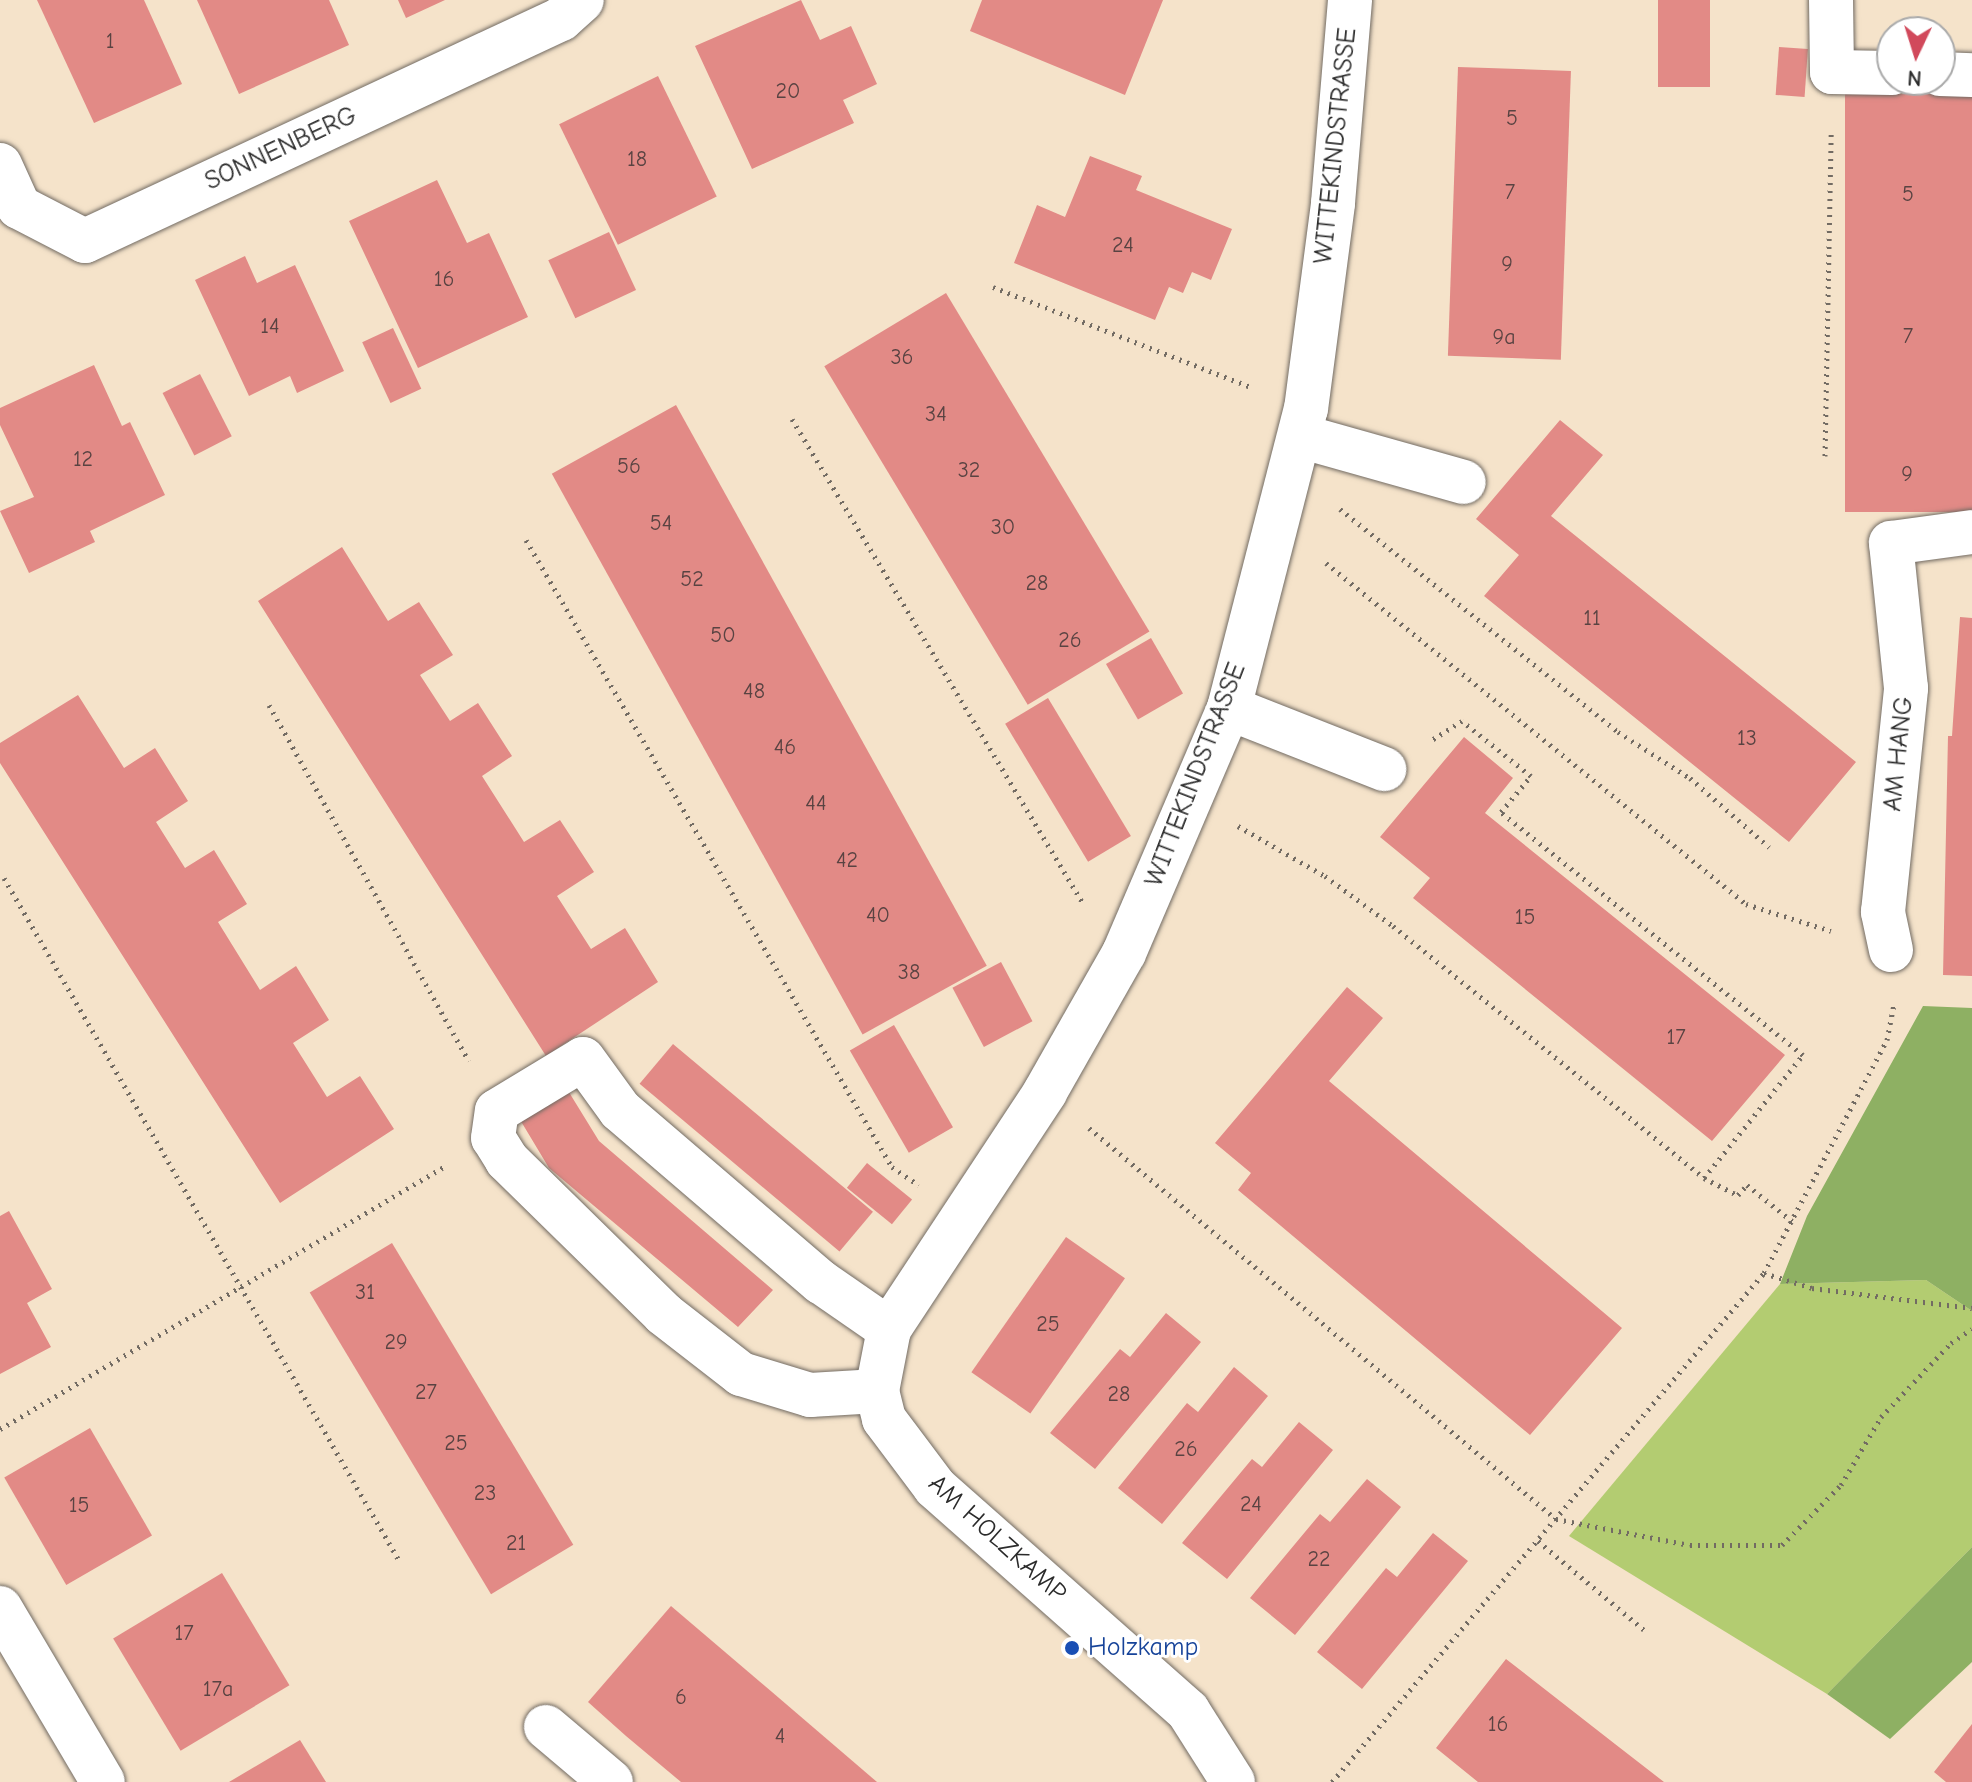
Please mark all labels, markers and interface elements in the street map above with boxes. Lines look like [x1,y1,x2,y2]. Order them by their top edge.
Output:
north arrow [1876,16,1956,96]
street label: WITTEKINDSTRASSE [1308,26,1364,266]
house number: 1 [106,29,114,55]
text: N [1906,64,1923,91]
house number: 20 [776,79,800,105]
street label: SONNENBERG [200,100,362,198]
house number: 5 [1506,106,1518,132]
house number: 18 [627,147,647,173]
house number: 7 [1505,180,1515,206]
house number: 5 [1902,182,1914,208]
house number: 24 [1112,233,1134,259]
house number: 9 [1501,252,1513,278]
house number: 16 [434,267,454,293]
house number: 14 [260,314,280,340]
house number: 7 [1903,324,1913,350]
house number: 9a [1492,325,1516,351]
house number: 36 [890,345,914,371]
house number: 34 [925,402,947,428]
house number: 12 [73,447,93,473]
house number: 56 [617,454,641,480]
house number: 32 [958,458,980,484]
house number: 9 [1901,462,1913,488]
house number: 54 [650,511,672,537]
house number: 30 [991,515,1015,541]
house number: 52 [680,567,704,593]
house number: 28 [1026,571,1048,597]
house number: 11 [1583,606,1601,632]
house number: 50 [710,623,736,649]
house number: 26 [1058,628,1082,654]
street label: WITTEKINDSTRASSE [1139,659,1253,891]
house number: 48 [743,679,765,705]
street label: AM HANG [1877,695,1921,813]
house number: 13 [1737,726,1757,752]
house number: 46 [774,735,796,761]
house number: 44 [805,791,827,817]
house number: 42 [836,848,858,874]
house number: 40 [866,903,890,929]
house number: 15 [1515,905,1535,931]
house number: 38 [898,960,920,986]
house number: 17 [1666,1025,1686,1051]
house number: 31 [355,1280,375,1306]
house number: 25 [1036,1312,1060,1338]
house number: 29 [384,1330,408,1356]
house number: 27 [415,1380,437,1406]
house number: 28 [1108,1382,1130,1408]
house number: 25 [444,1431,468,1457]
house number: 26 [1174,1437,1198,1463]
street label: AM HOLZKAMP [921,1469,1073,1609]
house number: 23 [474,1481,496,1507]
house number: 24 [1240,1492,1262,1518]
house number: 15 [69,1493,89,1519]
house number: 21 [506,1531,526,1557]
house number: 22 [1307,1547,1331,1573]
house number: 17 [174,1621,194,1647]
place label: Holzkamp [1088,1632,1198,1664]
marker: Holzkamp [1063,1639,1081,1657]
house number: 17a [203,1677,233,1703]
house number: 6 [675,1685,687,1711]
house number: 16 [1488,1712,1508,1738]
house number: 4 [775,1724,785,1750]

